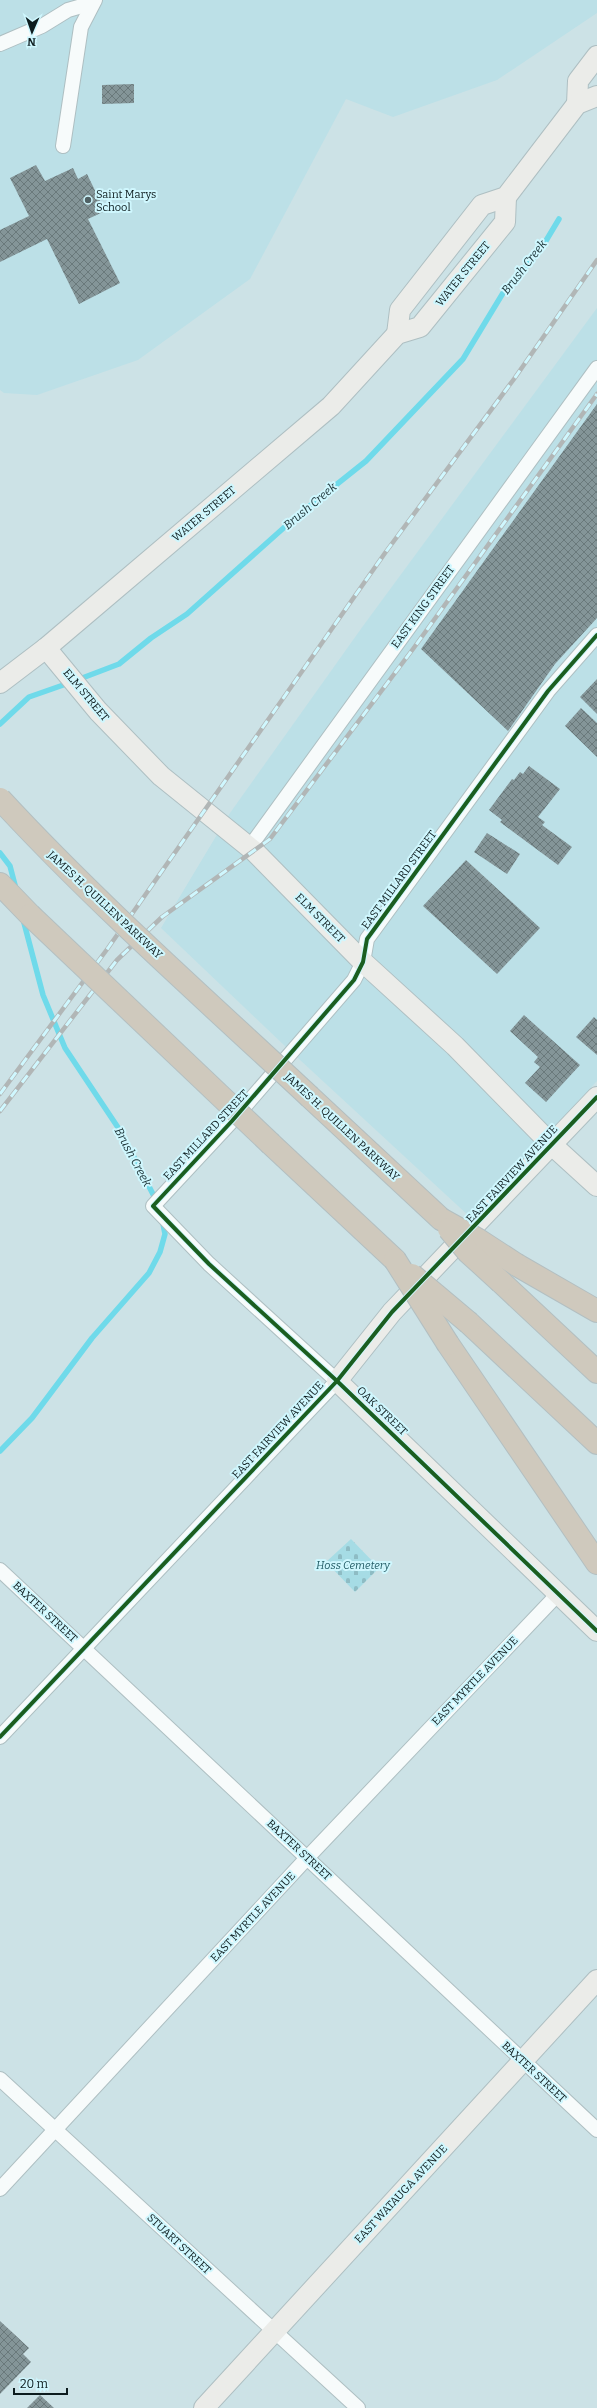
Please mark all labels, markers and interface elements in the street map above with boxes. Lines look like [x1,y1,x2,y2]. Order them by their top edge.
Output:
north arrow [12,12,52,52]
text: N [27,35,36,48]
place label: Saint Marys School [96,188,156,214]
marker: Saint Marys School [83,195,93,205]
water label: Brush Creek [498,237,550,297]
street label: WATER STREET [433,239,493,309]
water label: Brush Creek [281,479,340,532]
street label: WATER STREET [170,483,239,544]
street label: EAST KING STREET [389,563,458,651]
street label: ELM STREET [60,666,112,724]
street label: EAST MILLARD STREET [359,828,440,932]
street label: JAMES H. QUILLEN PARKWAY [44,848,166,962]
street label: ELM STREET [293,891,348,946]
street label: JAMES H. QUILLEN PARKWAY [281,1070,403,1184]
street label: EAST MILLARD STREET [161,1087,252,1183]
street label: EAST FAIRVIEW AVENUE [464,1123,561,1225]
water label: Brush Creek [112,1125,155,1189]
street label: EAST FAIRVIEW AVENUE [230,1379,327,1481]
street label: OAK STREET [354,1384,410,1439]
park label: Hoss Cemetery [316,1559,391,1572]
street label: BAXTER STREET [10,1579,80,1646]
street label: EAST MYRTLE AVENUE [429,1634,521,1728]
street label: BAXTER STREET [264,1817,334,1884]
street label: EAST MYRTLE AVENUE [208,1869,298,1965]
street label: BAXTER STREET [499,2039,569,2106]
street label: EAST WATAUGA AVENUE [352,2142,450,2246]
street label: STUART STREET [144,2211,214,2277]
scale bar [14,2370,67,2396]
text: 20 m [20,2377,49,2391]

